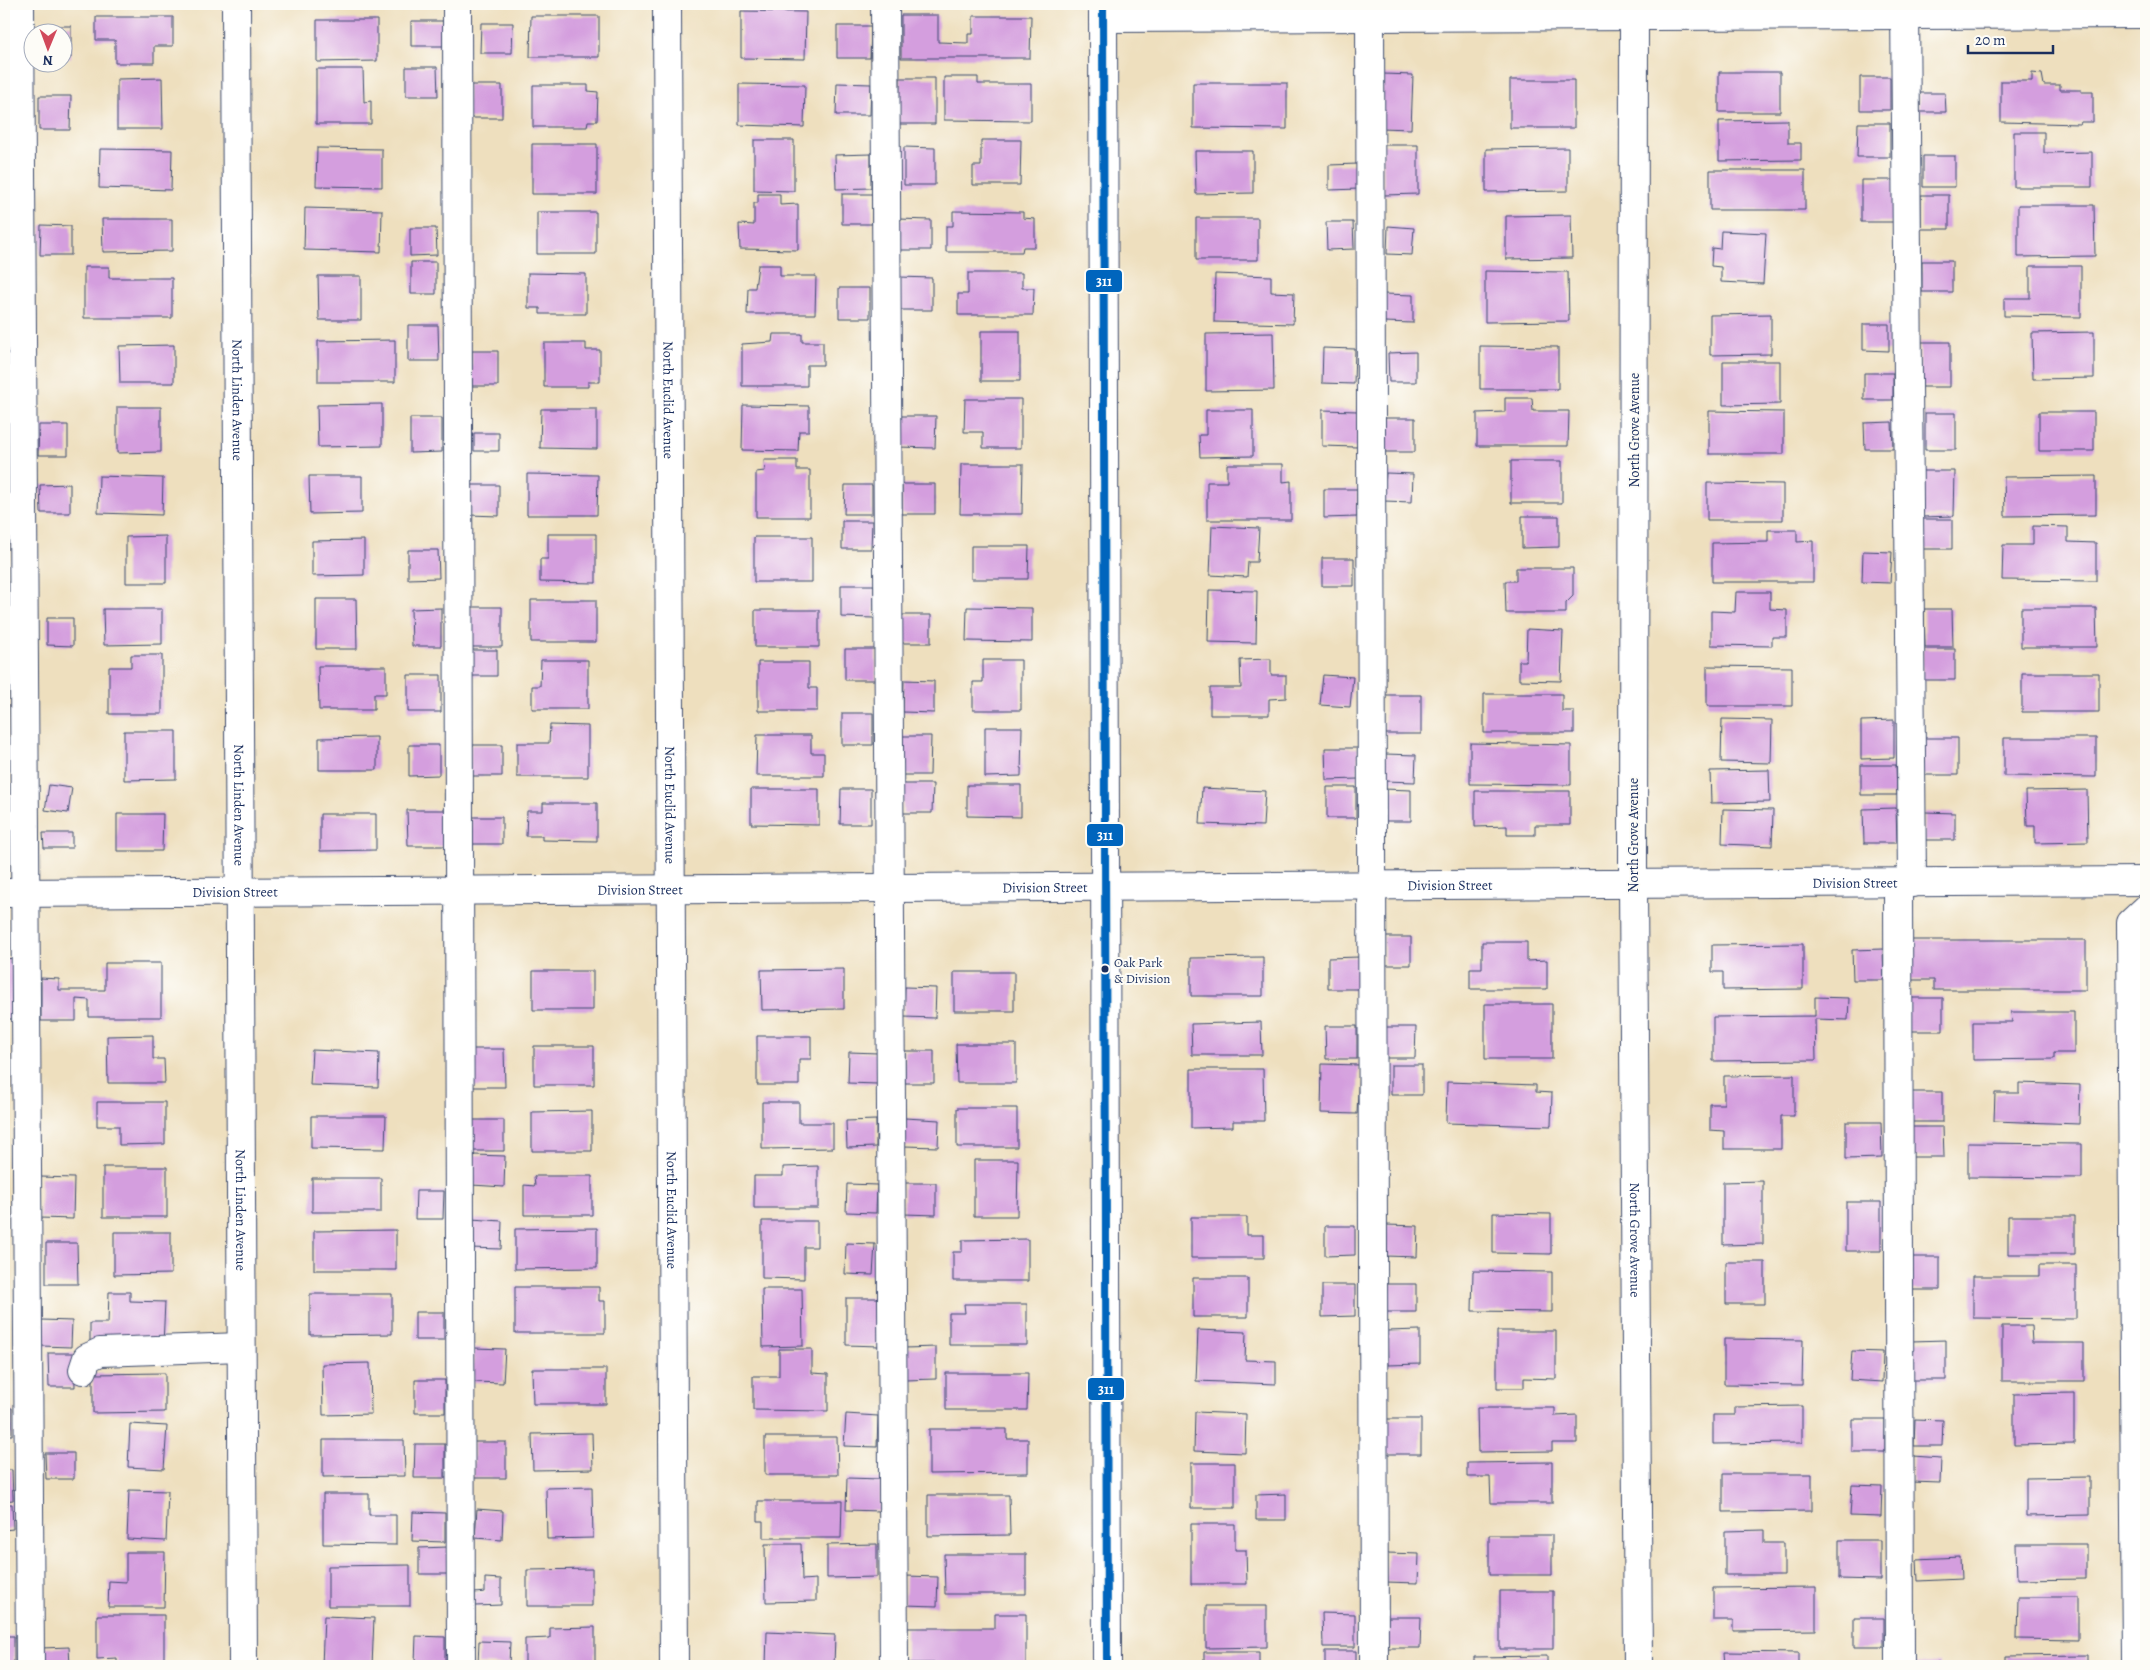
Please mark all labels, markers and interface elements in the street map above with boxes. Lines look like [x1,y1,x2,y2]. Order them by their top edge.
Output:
north arrow [22,22,72,72]
scale bar [1968,22,2052,54]
text: 20 m [1975,30,2006,50]
text: N [43,51,53,70]
line badge: 311 [1085,269,1123,293]
text: 311 [1096,272,1112,291]
street label: North Linden Avenue [228,339,247,461]
street label: North Euclid Avenue [659,341,678,459]
street label: North Grove Avenue [1625,373,1644,487]
street label: North Linden Avenue [230,744,249,866]
street label: North Euclid Avenue [661,746,680,864]
street label: North Grove Avenue [1624,778,1643,892]
line badge: 311 [1086,823,1124,847]
text: 311 [1097,826,1113,845]
street label: Division Street [1812,873,1898,892]
street label: Division Street [1407,875,1493,895]
street label: Division Street [1002,877,1088,897]
street label: Division Street [597,880,683,899]
street label: Division Street [192,882,278,901]
place label: Oak Park & Division [1114,954,1170,987]
marker: Oak Park & Division [1100,964,1110,974]
street label: North Linden Avenue [231,1149,251,1271]
street label: North Euclid Avenue [662,1151,682,1269]
street label: North Grove Avenue [1625,1182,1645,1298]
line badge: 311 [1087,1377,1125,1401]
text: 311 [1098,1380,1114,1399]

